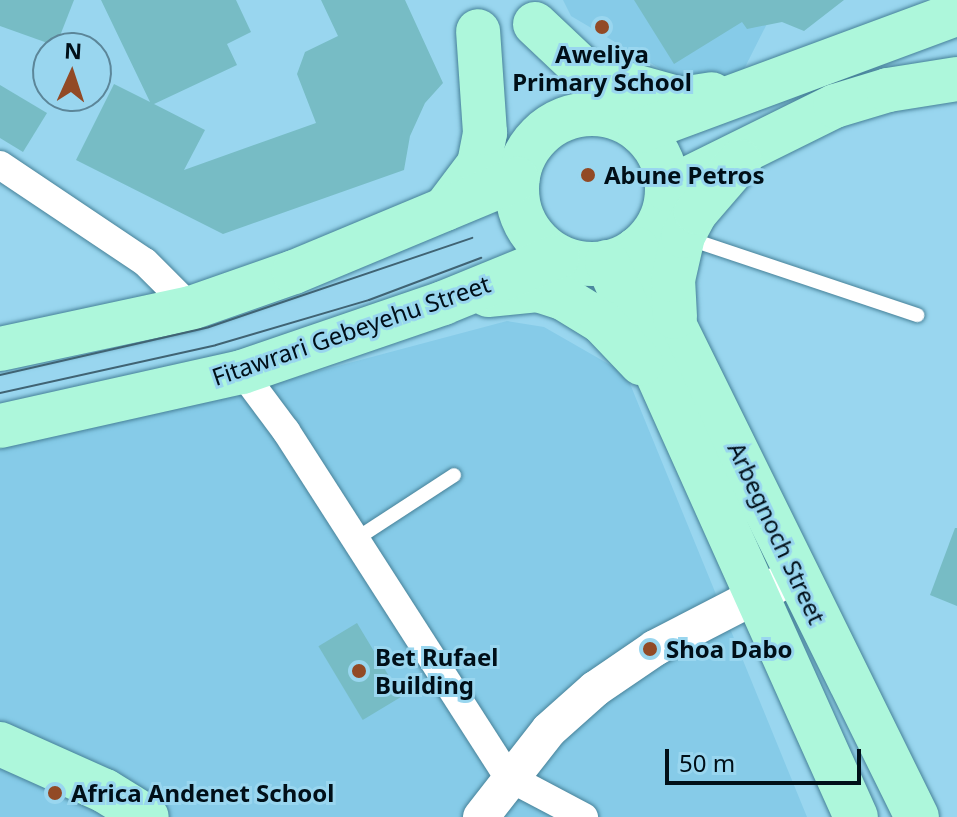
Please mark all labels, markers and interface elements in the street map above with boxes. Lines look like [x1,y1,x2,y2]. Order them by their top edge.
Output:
marker: Aweliya Primary School [593,18,611,36]
north arrow [32,32,112,112]
text: N [63,35,83,65]
place label: Aweliya Primary School [512,40,692,96]
place label: Abune Petros [604,161,764,189]
marker: Abune Petros [579,166,597,184]
street label: Fitawrari Gebeyehu Street [208,269,494,391]
street label: Arbegnoch Street [722,438,832,628]
place label: Shoa Dabo [666,635,793,663]
marker: Shoa Dabo [641,640,659,658]
place label: Bet Rufael Building [375,643,498,699]
marker: Bet Rufael Building [350,662,368,680]
scale bar [669,733,865,783]
text: 50 m [679,746,735,779]
place label: Africa Andenet School [71,779,334,807]
marker: Africa Andenet School [46,784,64,802]

